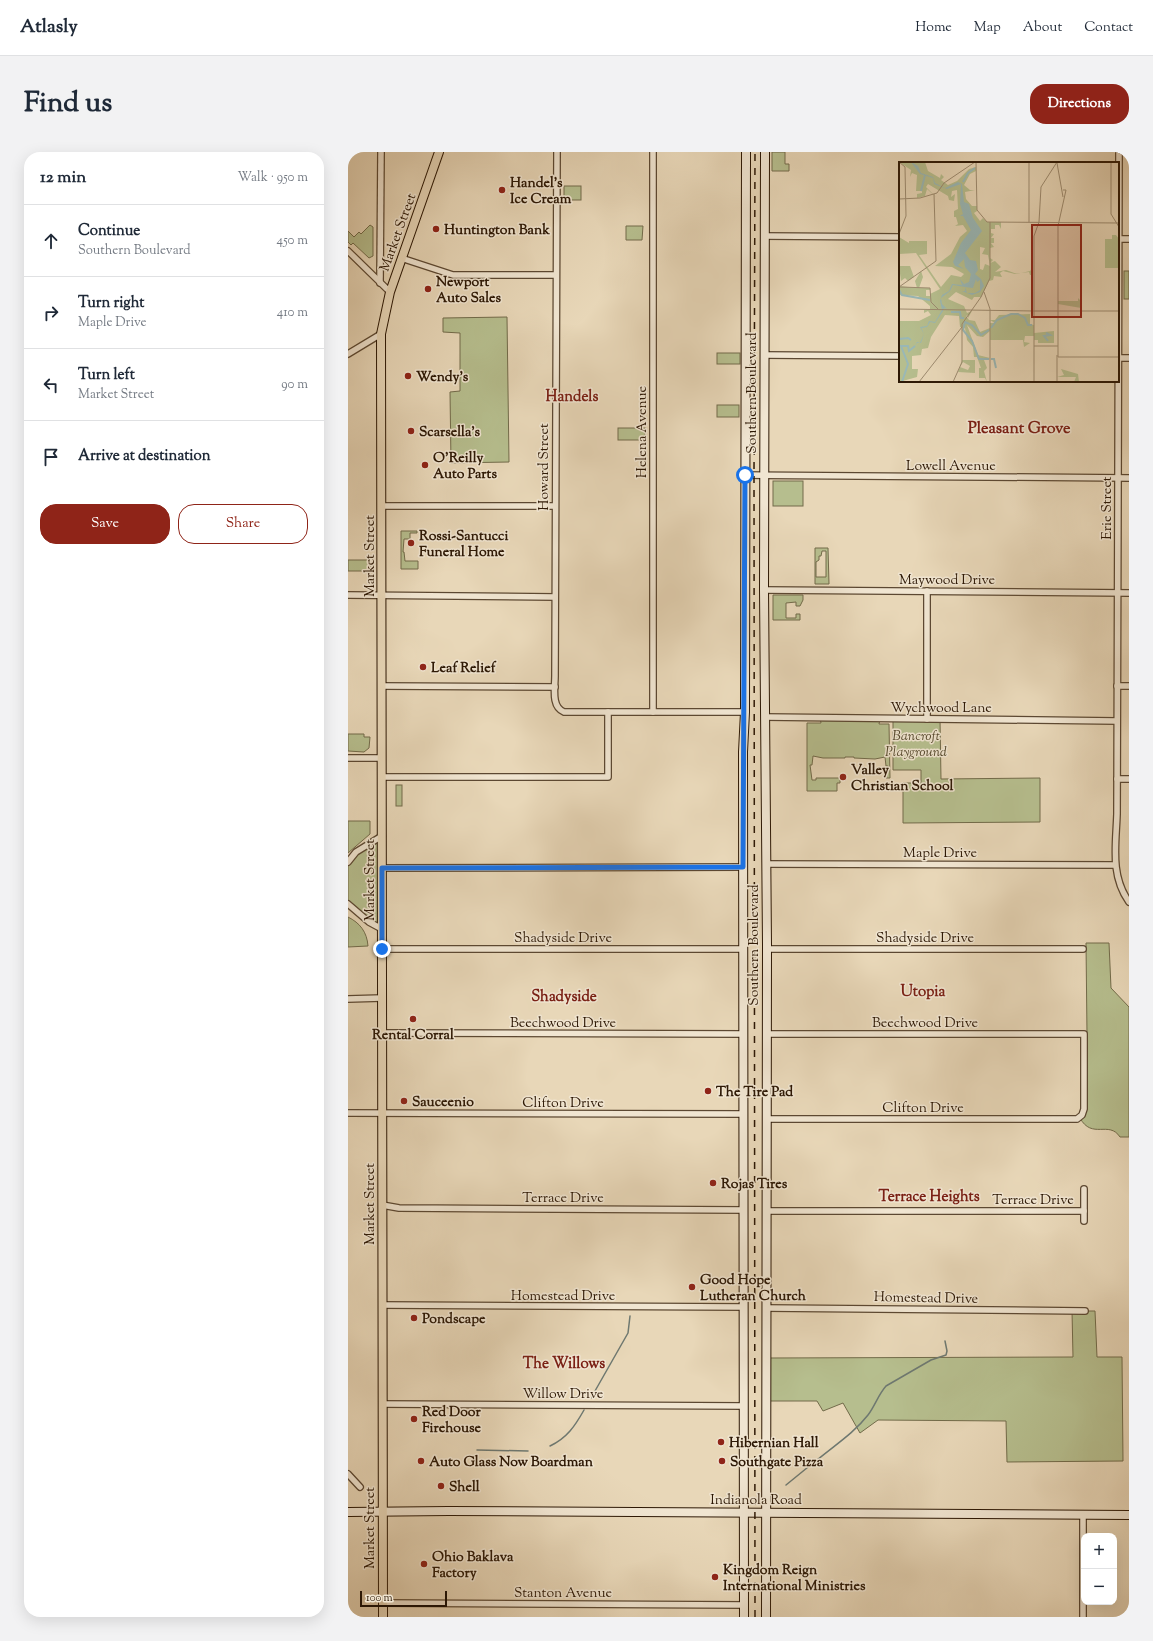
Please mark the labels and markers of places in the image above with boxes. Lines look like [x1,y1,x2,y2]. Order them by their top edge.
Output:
place label: Handel's Ice Cream [510,174,572,210]
marker: Handel's Ice Cream [497,185,507,195]
place label: Huntington Bank [444,221,550,241]
marker: Huntington Bank [431,224,441,234]
place label: Newport Auto Sales [436,273,501,309]
marker: Newport Auto Sales [423,284,433,294]
place label: Wendy's [416,368,469,388]
marker: Wendy's [403,371,413,381]
place label: Scarsella's [419,423,480,443]
marker: Scarsella's [406,426,416,436]
place label: O'Reilly Auto Parts [433,449,497,485]
marker: O'Reilly Auto Parts [420,460,430,470]
place label: Rossi-Santucci Funeral Home [419,527,508,563]
marker: Rossi-Santucci Funeral Home [406,538,416,548]
place label: Leaf Relief [431,659,497,679]
marker: Leaf Relief [418,662,428,672]
place label: Valley Christian School [851,761,954,797]
marker: Valley Christian School [838,772,848,782]
marker: Rental Corral [408,1014,418,1024]
place label: Rental Corral [372,1026,454,1046]
place label: The Tire Pad [716,1083,793,1103]
marker: The Tire Pad [703,1086,713,1096]
place label: Sauceenio [412,1093,474,1113]
marker: Sauceenio [399,1096,409,1106]
place label: Rojas Tires [721,1175,788,1195]
marker: Rojas Tires [708,1178,718,1188]
place label: Good Hope Lutheran Church [700,1271,807,1307]
marker: Good Hope Lutheran Church [687,1282,697,1292]
place label: Pondscape [422,1310,486,1330]
marker: Pondscape [409,1313,419,1323]
place label: Red Door Firehouse [422,1403,481,1439]
marker: Red Door Firehouse [409,1414,419,1424]
place label: Hibernian Hall [729,1434,819,1454]
marker: Hibernian Hall [716,1437,726,1447]
place label: Auto Glass Now Boardman [429,1453,594,1473]
place label: Southgate Pizza [730,1453,824,1473]
marker: Auto Glass Now Boardman [416,1456,426,1466]
marker: Southgate Pizza [717,1456,727,1466]
place label: Shell [449,1478,480,1498]
marker: Shell [436,1481,446,1491]
place label: Ohio Baklava Factory [432,1548,514,1584]
marker: Ohio Baklava Factory [419,1559,429,1569]
place label: Kingdom Reign International Ministries [723,1561,866,1597]
marker: Kingdom Reign International Ministries [710,1572,720,1582]

